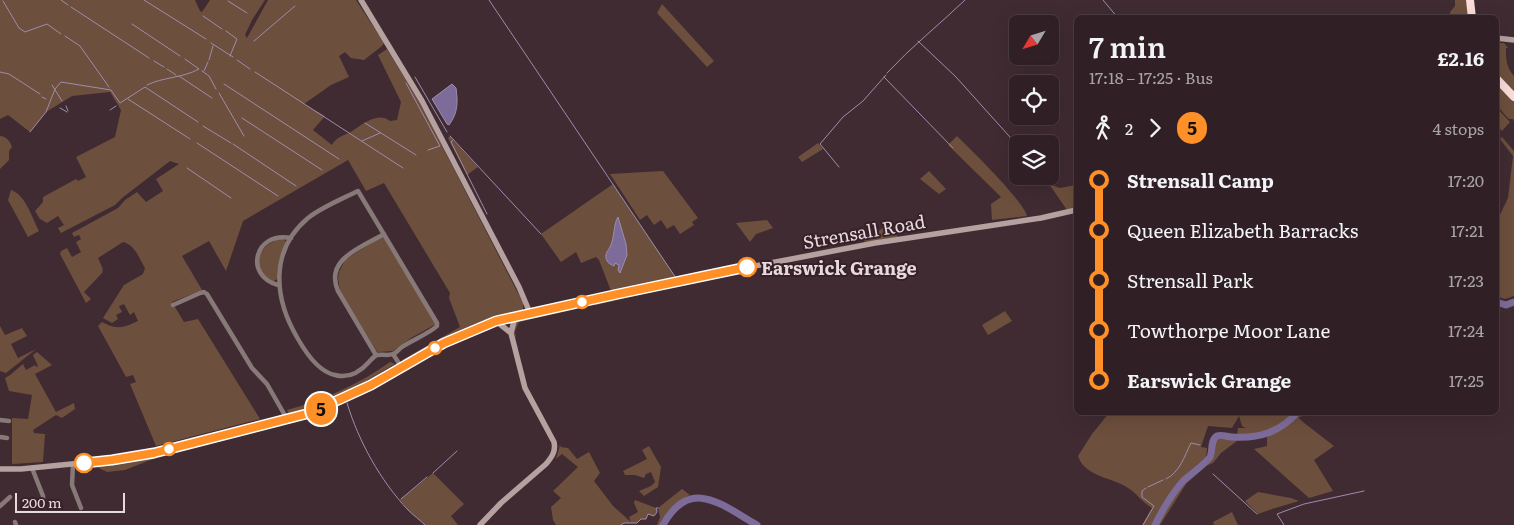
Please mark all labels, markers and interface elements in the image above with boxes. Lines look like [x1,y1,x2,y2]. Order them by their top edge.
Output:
north arrow [1009,15,1059,65]
map controls [1009,15,1059,185]
text: 7 min [1089,25,1166,67]
text: £2.16 [1437,44,1484,72]
text: 17:18 – 17:25 · Bus [1089,65,1213,89]
button: locate [1009,75,1059,125]
icon: walk [1089,114,1117,142]
icon: forward [1141,114,1169,142]
text: 5 [1187,114,1197,141]
text: 2 [1125,116,1133,140]
text: 4 stops [1432,116,1484,140]
button: layers [1009,135,1059,185]
text: Strensall Camp [1127,166,1274,194]
text: 17:20 [1448,168,1484,192]
street label: Strensall Road [801,207,927,255]
text: Queen Elizabeth Barracks [1127,216,1358,244]
text: 17:21 [1450,218,1484,242]
place label: Earswick Grange [761,254,917,281]
marker: Earswick Grange [737,257,757,277]
text: Strensall Park [1127,266,1253,294]
text: 17:23 [1448,268,1484,292]
unlabelled marker [575,295,589,309]
text: Towthorpe Moor Lane [1127,316,1330,344]
text: 17:24 [1448,318,1484,342]
unlabelled marker [428,341,442,355]
text: Earswick Grange [1127,366,1291,394]
text: 17:25 [1449,368,1484,392]
line badge: 5 [305,393,337,425]
text: 5 [316,395,326,422]
unlabelled marker [162,442,176,456]
unlabelled marker [74,453,94,473]
scale bar [15,490,125,513]
text: 200 m [22,492,62,512]

